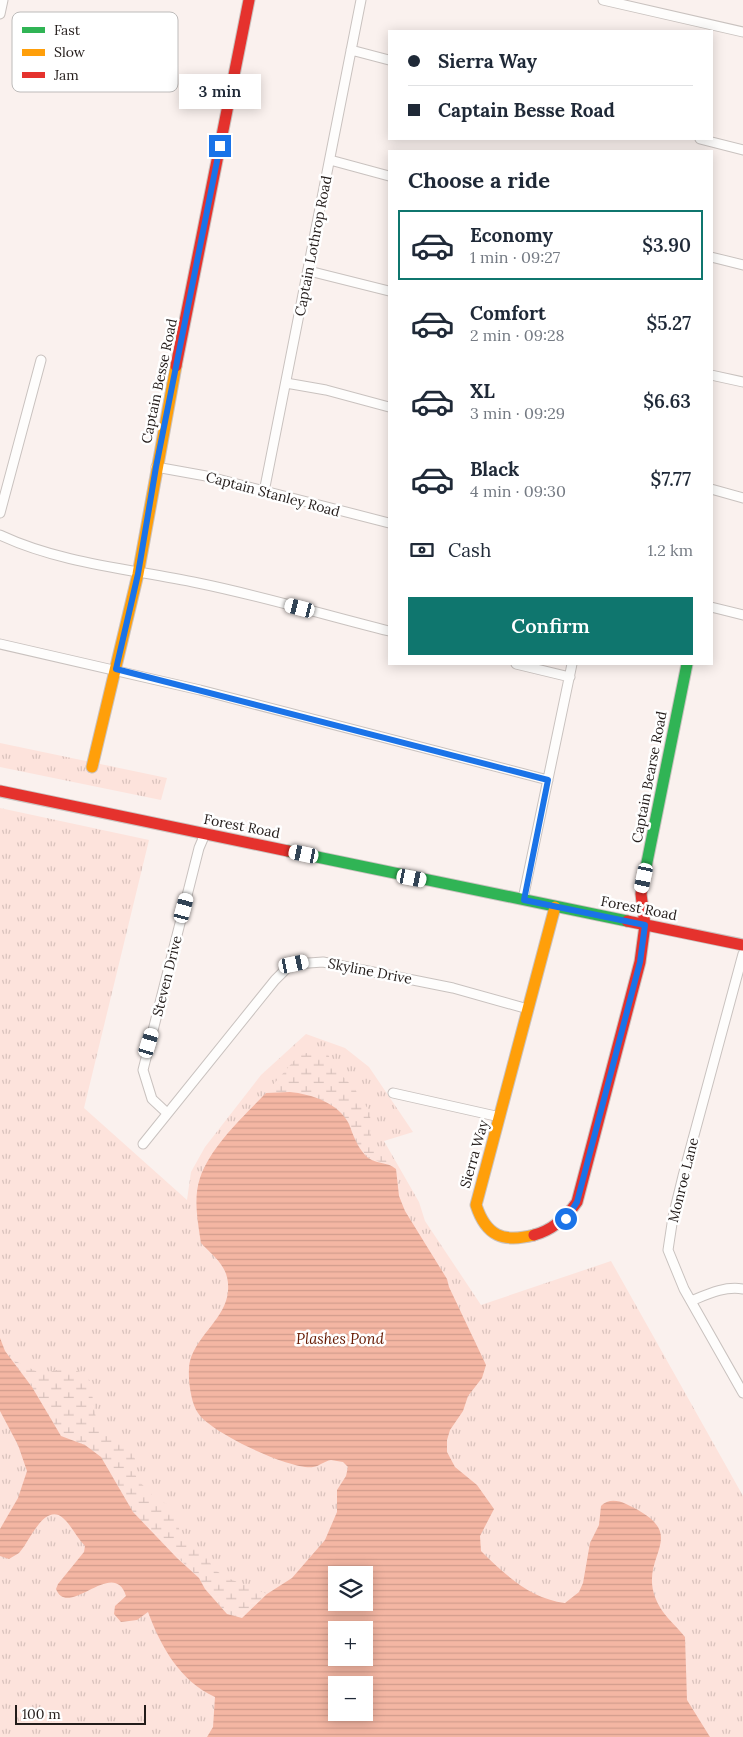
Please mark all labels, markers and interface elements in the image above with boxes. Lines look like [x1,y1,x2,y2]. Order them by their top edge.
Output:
legend [12,12,178,92]
text: Fast [54,21,81,39]
text: Slow [54,43,86,61]
text: Sierra Way [438,49,537,73]
text: Jam [53,66,79,84]
callout: 3 min [179,74,261,108]
text: 3 min [199,81,241,101]
text: Captain Besse Road [438,98,615,122]
route end [209,135,231,157]
text: Choose a ride [408,166,550,194]
street label: Captain Lothrop Road [291,174,335,318]
icon: car [410,223,455,268]
text: Economy [470,223,553,247]
text: $3.90 [642,233,691,257]
text: 1 min · 09:27 [470,247,560,267]
icon: car [410,301,455,346]
text: Comfort [470,301,546,325]
text: $5.27 [646,311,691,335]
street label: Captain Besse Road [137,317,181,445]
text: 2 min · 09:28 [470,325,565,345]
icon: car [410,379,455,424]
text: XL [470,379,495,403]
text: $6.63 [643,389,691,413]
text: 3 min · 09:29 [470,403,565,423]
icon: car [410,457,455,502]
text: Black [470,457,519,481]
street label: Captain Stanley Road [204,467,342,521]
text: $7.77 [651,467,691,491]
text: 4 min · 09:30 [470,481,566,501]
icon: cash [408,536,436,564]
text: Cash [448,538,491,562]
text: 1.2 km [648,540,693,560]
car [283,597,316,619]
button: Confirm [408,597,693,655]
street label: Captain Bearse Road [627,710,671,844]
street label: Forest Road [202,810,282,842]
car [287,844,320,864]
car [633,862,654,894]
car [395,868,428,888]
car [172,892,195,924]
street label: Forest Road [599,892,679,924]
street label: Steven Drive [148,933,186,1018]
car [277,954,310,974]
street label: Skyline Drive [326,954,414,988]
car [137,1026,160,1060]
street label: Sierra Way [456,1117,492,1190]
street label: Monroe Lane [664,1135,702,1224]
route start [555,1208,577,1230]
water label: Plashes Pond [296,1329,385,1348]
map controls [328,1566,373,1721]
button: layers [328,1566,373,1611]
button: + [328,1621,373,1666]
button: − [328,1676,373,1721]
scale bar [15,1702,146,1725]
text: 100 m [22,1705,61,1723]

